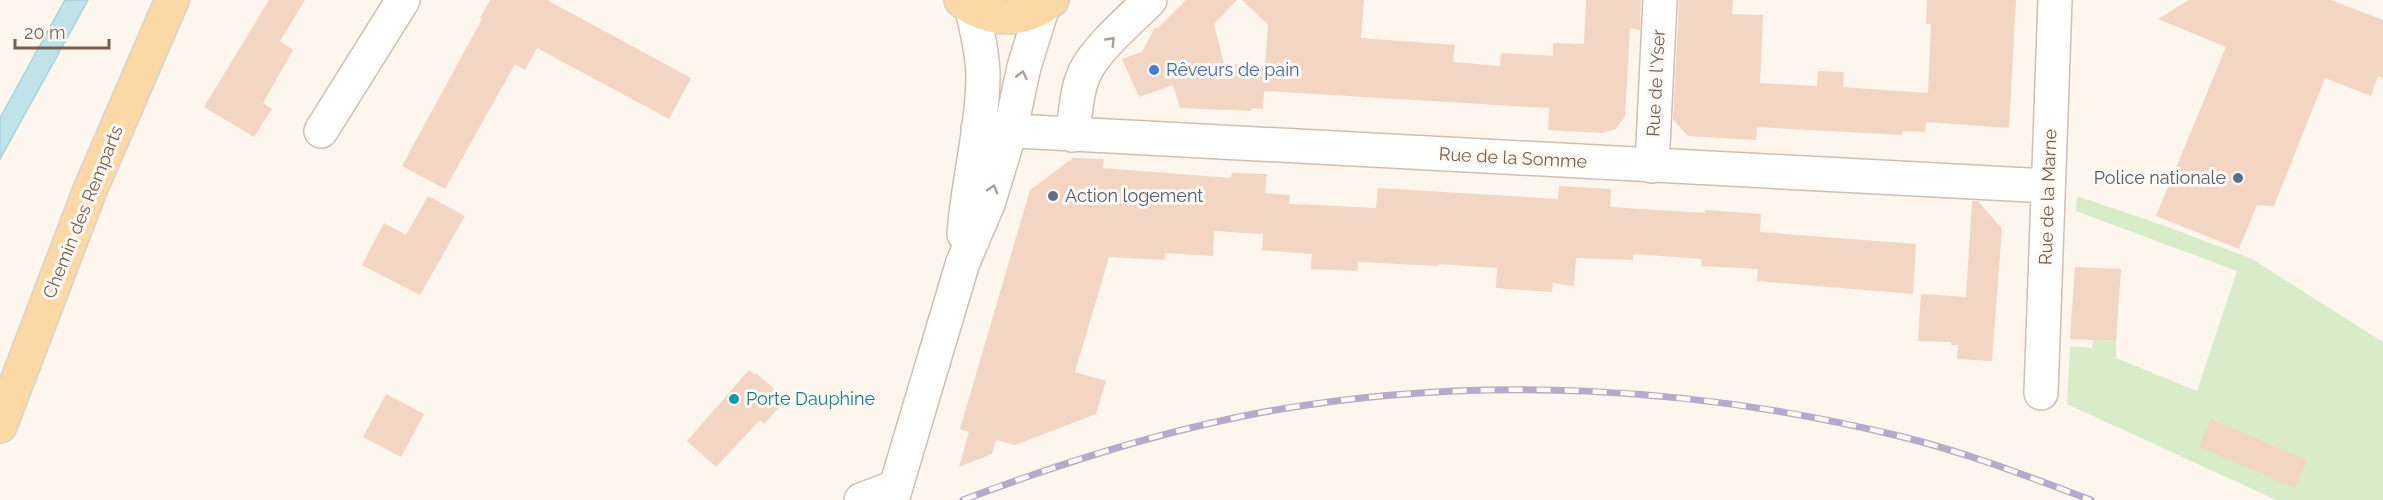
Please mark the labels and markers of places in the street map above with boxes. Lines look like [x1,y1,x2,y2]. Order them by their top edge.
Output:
place label: Rêveurs de pain [1166,59,1300,80]
marker: Rêveurs de pain [1147,63,1161,77]
place label: Police nationale [2094,167,2226,188]
marker: Police nationale [2231,171,2245,185]
place label: Action logement [1065,185,1203,206]
marker: Action logement [1046,189,1060,203]
place label: Porte Dauphine [746,388,875,409]
marker: Porte Dauphine [727,392,741,406]

